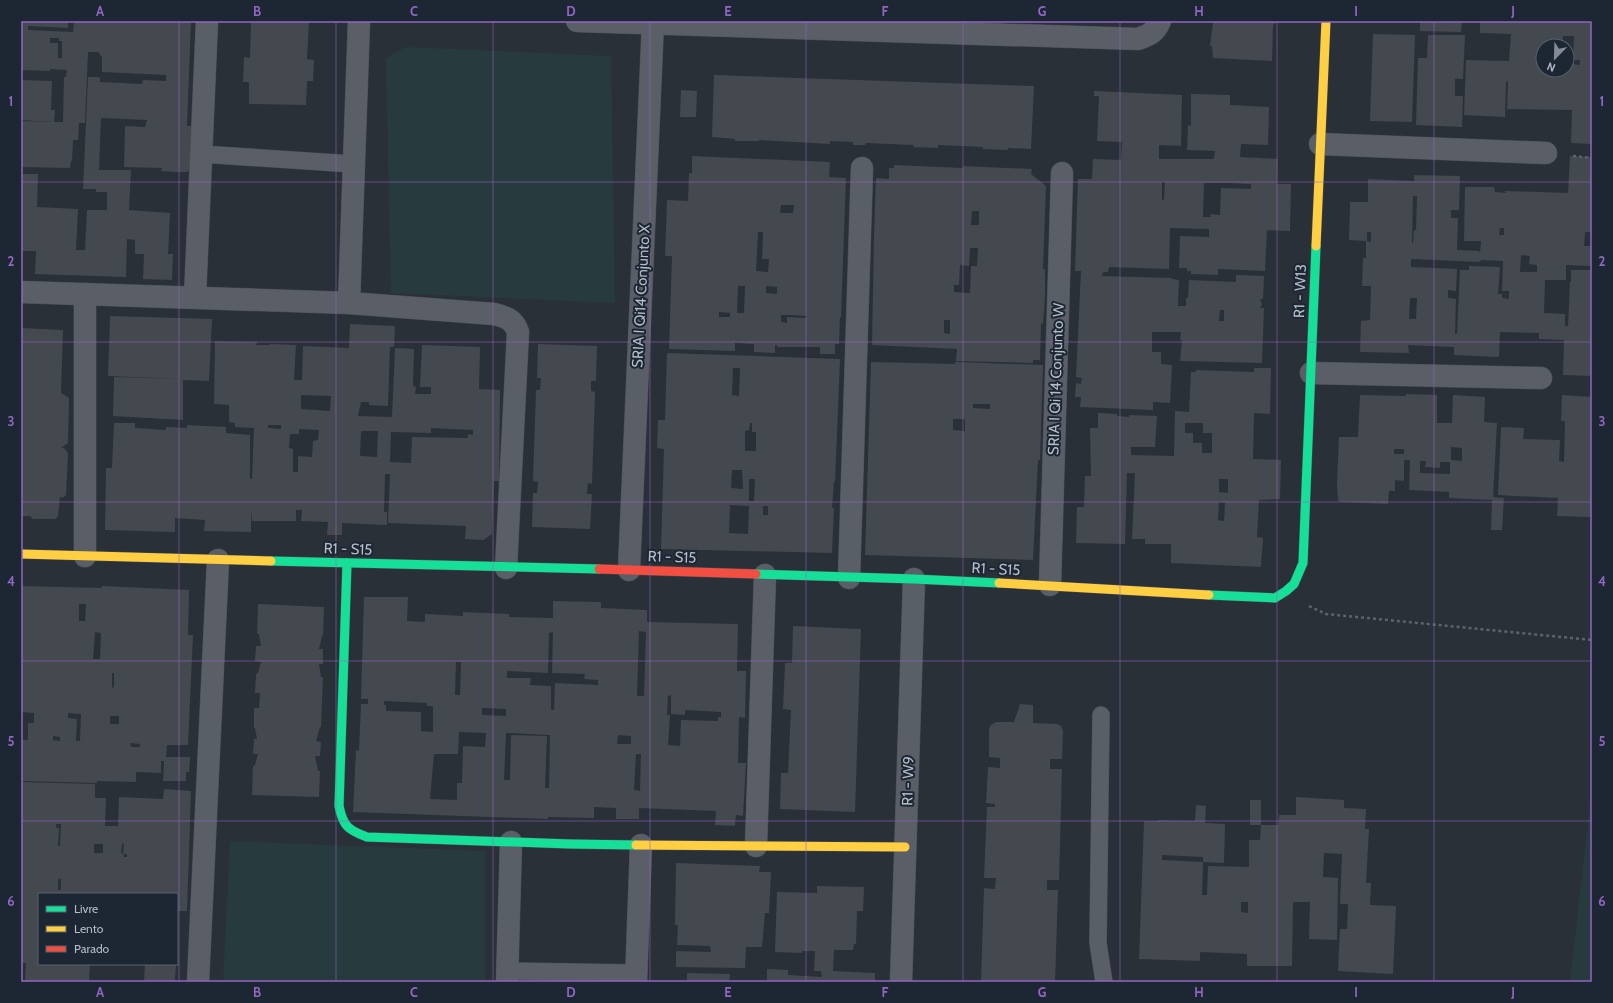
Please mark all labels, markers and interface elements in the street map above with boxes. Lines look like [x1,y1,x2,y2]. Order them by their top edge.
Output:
text: A [96,3,105,19]
text: B [253,3,261,19]
text: C [410,3,418,19]
text: D [566,3,576,19]
text: E [724,3,732,19]
text: F [882,3,889,19]
text: G [1038,3,1047,19]
text: H [1194,3,1204,19]
text: I [1354,3,1358,19]
text: J [1510,3,1515,19]
north arrow [1535,38,1575,78]
text: N [1545,59,1557,75]
text: 1 [9,93,13,109]
text: 1 [1600,93,1604,109]
street label: SRIA I Qi14 Conjunto X [628,224,654,368]
text: 2 [8,253,15,269]
text: 2 [1599,253,1606,269]
street label: R1 - W13 [1290,264,1310,318]
street label: SRIA I Qi 14 Conjunto W [1044,302,1068,455]
text: 3 [7,413,15,429]
text: 3 [1598,413,1606,429]
street label: R1 - S15 [323,539,373,559]
street label: R1 - S15 [647,547,697,567]
street label: R1 - S15 [971,559,1021,579]
text: 4 [7,573,15,589]
text: 4 [1598,573,1606,589]
text: 5 [8,733,15,749]
text: 5 [1599,733,1606,749]
street label: R1 - W9 [898,756,918,806]
text: 6 [7,893,15,909]
legend [38,893,178,965]
text: 6 [1598,893,1606,909]
text: Livre [74,901,98,916]
text: Lento [74,921,104,936]
text: Parado [74,941,110,956]
text: A [96,984,105,1000]
text: B [253,984,261,1000]
text: C [410,984,418,1000]
text: D [566,984,576,1000]
text: E [724,984,732,1000]
text: F [882,984,889,1000]
text: G [1038,984,1047,1000]
text: H [1194,984,1204,1000]
text: I [1354,984,1358,1000]
text: J [1510,984,1515,1000]

